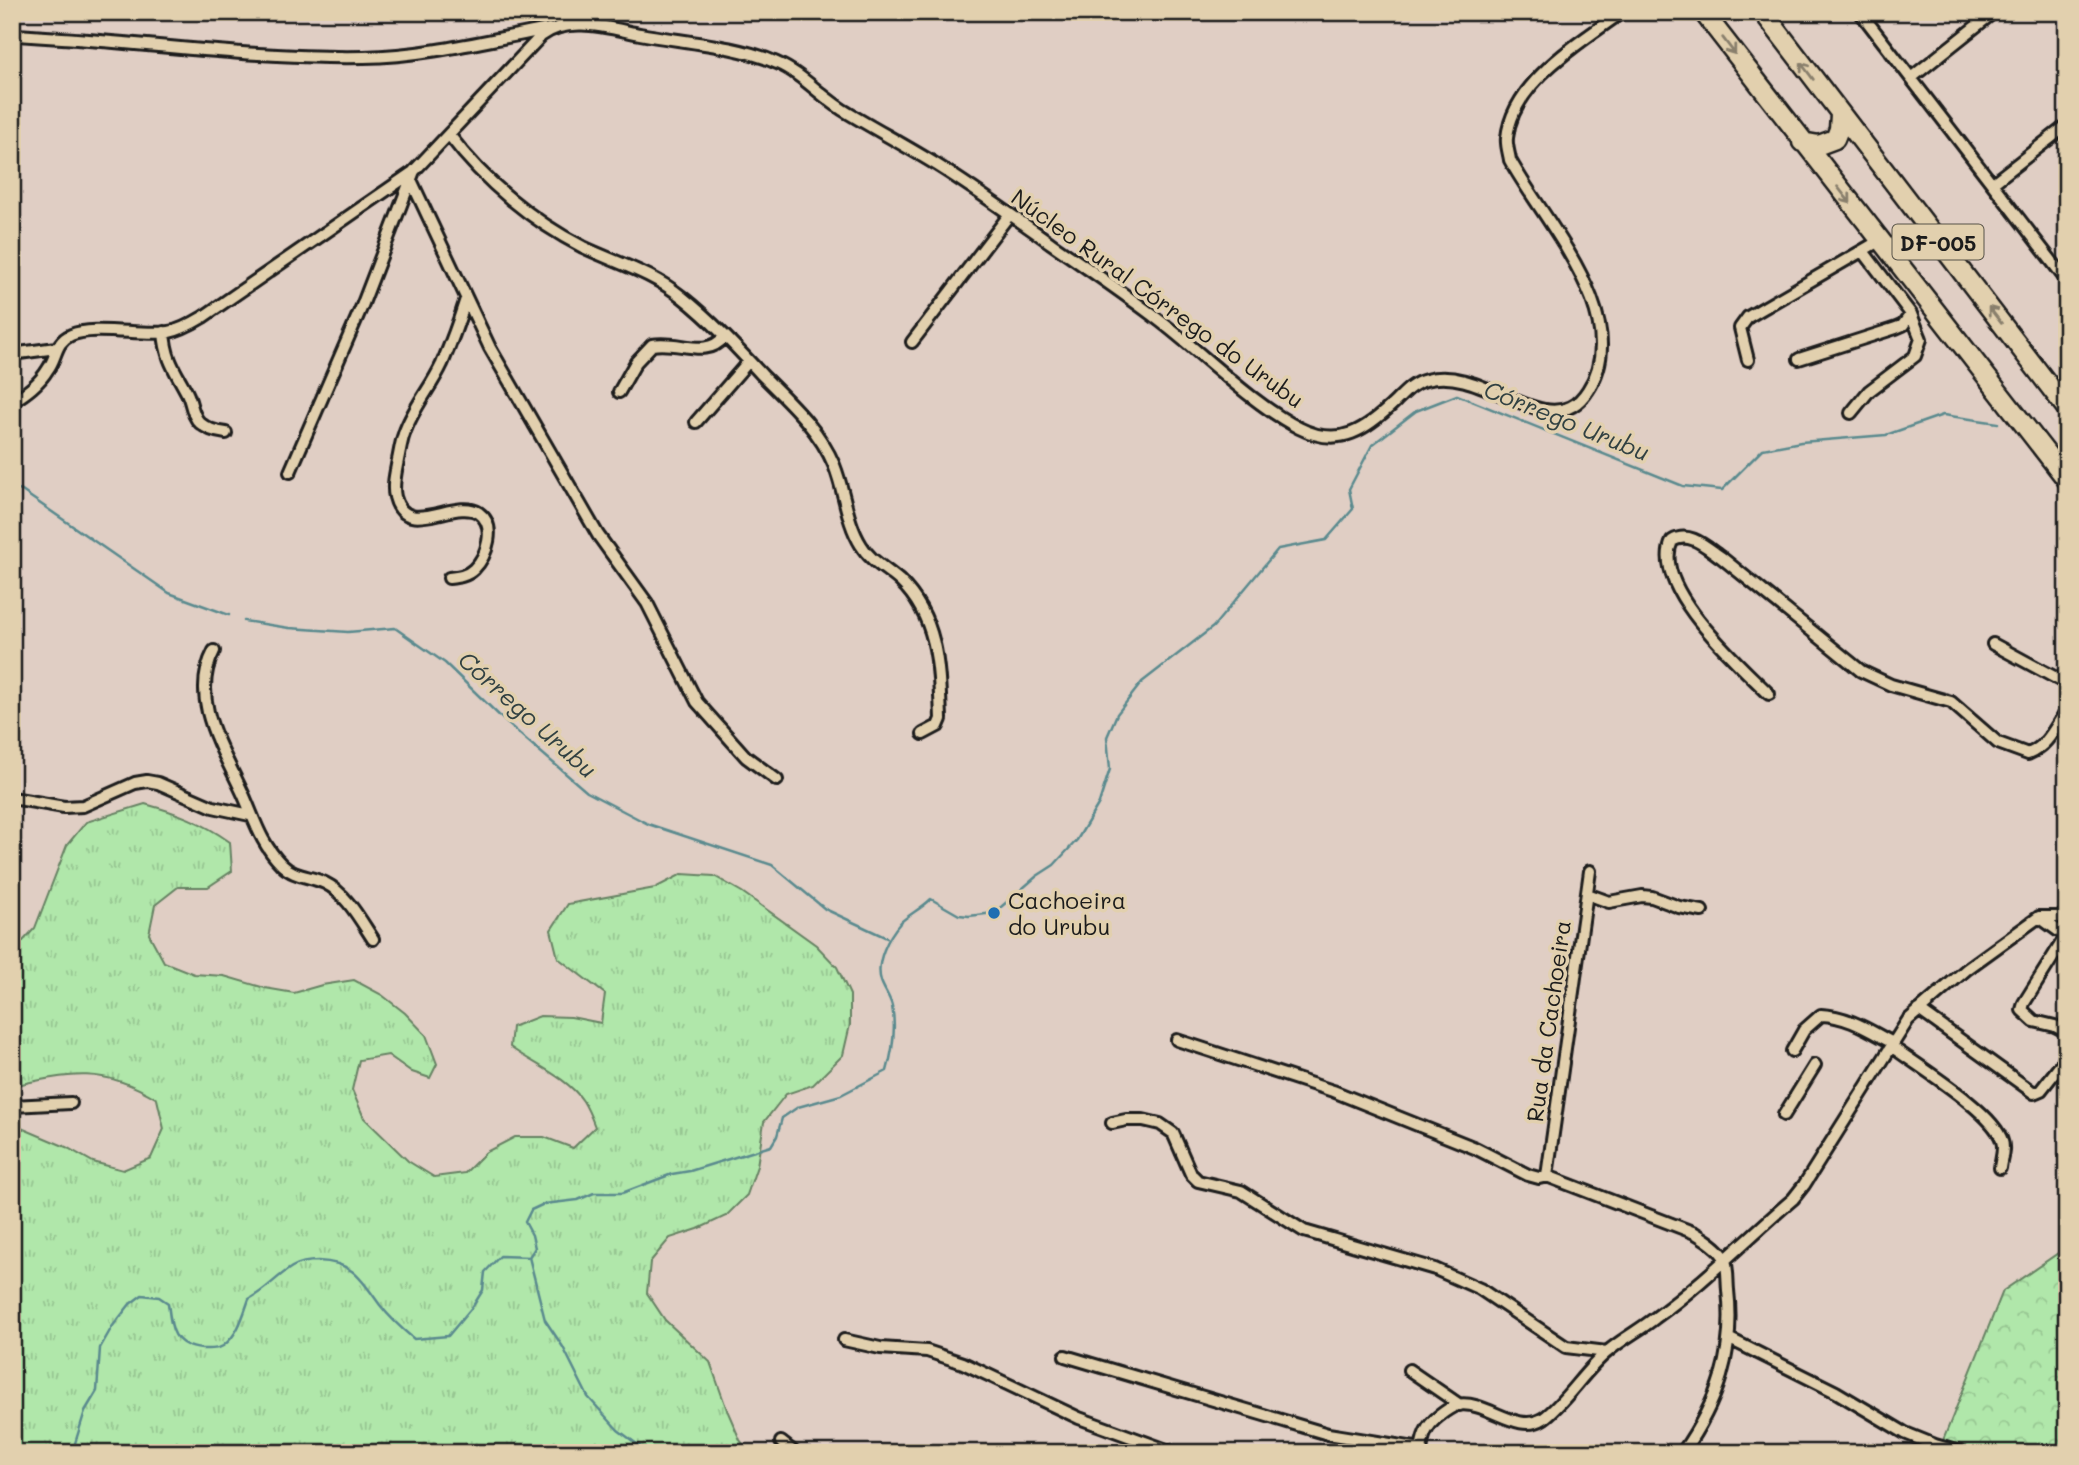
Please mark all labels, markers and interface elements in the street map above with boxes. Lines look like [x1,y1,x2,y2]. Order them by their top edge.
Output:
one-way arrow [1722,37,1737,55]
one-way arrow [1800,62,1815,81]
street label: Núcleo Rural Córrego do Urubu [1006,182,1310,414]
one-way arrow [1836,186,1852,204]
road number: DF-005 [1892,224,1983,260]
one-way arrow [1987,307,2002,325]
water label: Córrego Urubu [1480,373,1654,467]
water label: Córrego Urubu [452,644,604,784]
place label: Cachoeira do Urubu [1008,885,1126,941]
marker: Cachoeira do Urubu [986,905,1002,921]
street label: Rua da Cachoeira [1519,918,1577,1124]

